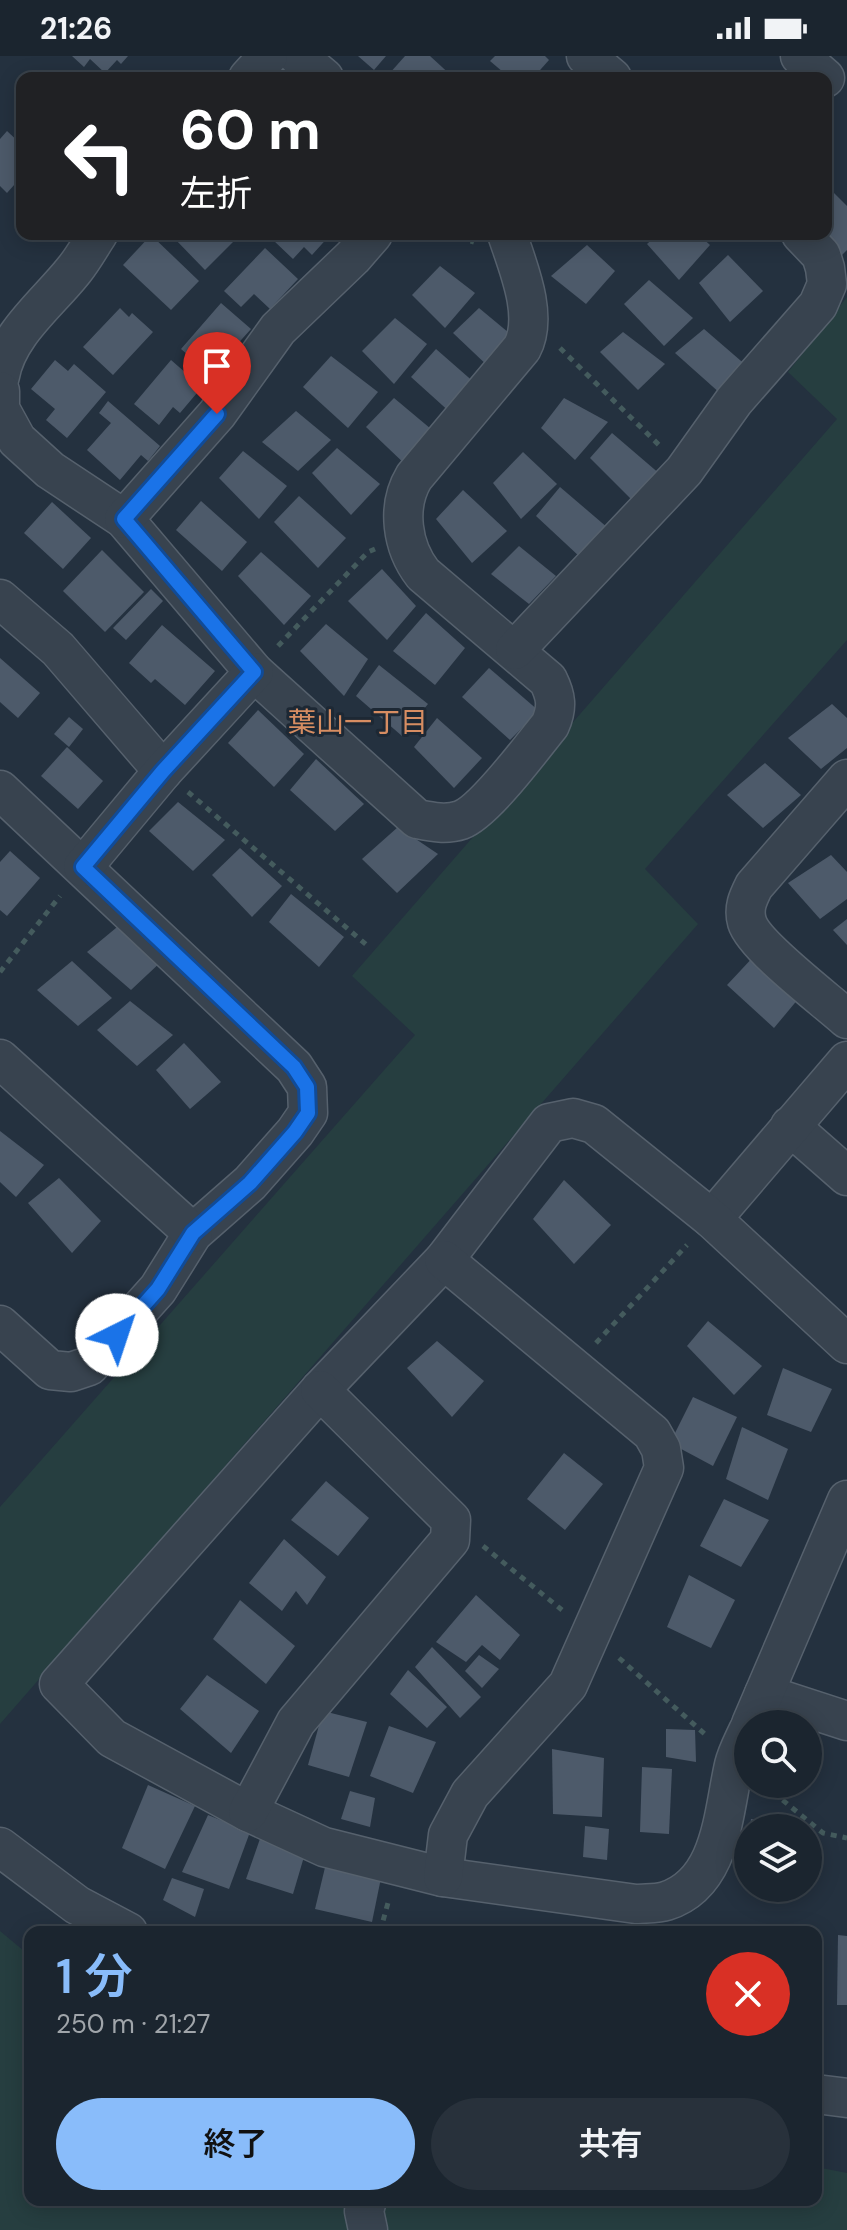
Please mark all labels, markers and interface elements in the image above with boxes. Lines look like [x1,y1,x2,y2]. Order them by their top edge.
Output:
text: 21:26 [40,9,112,48]
text: 60 m [180,93,321,166]
icon: left [48,104,152,208]
text: 左折 [180,170,252,217]
pin [183,332,251,414]
icon: arrive [195,344,239,388]
district label: 葉山一丁目 [288,704,428,741]
position arrow [75,1293,159,1377]
map controls [734,1710,822,1902]
button: search [734,1710,822,1798]
button: layers [734,1814,822,1902]
text: 1 分 [56,1945,132,2008]
button: close [706,1952,790,2036]
text: 250 m · 21:27 [56,2007,210,2041]
button: 終了 [56,2098,415,2190]
button: 共有 [431,2098,790,2190]

